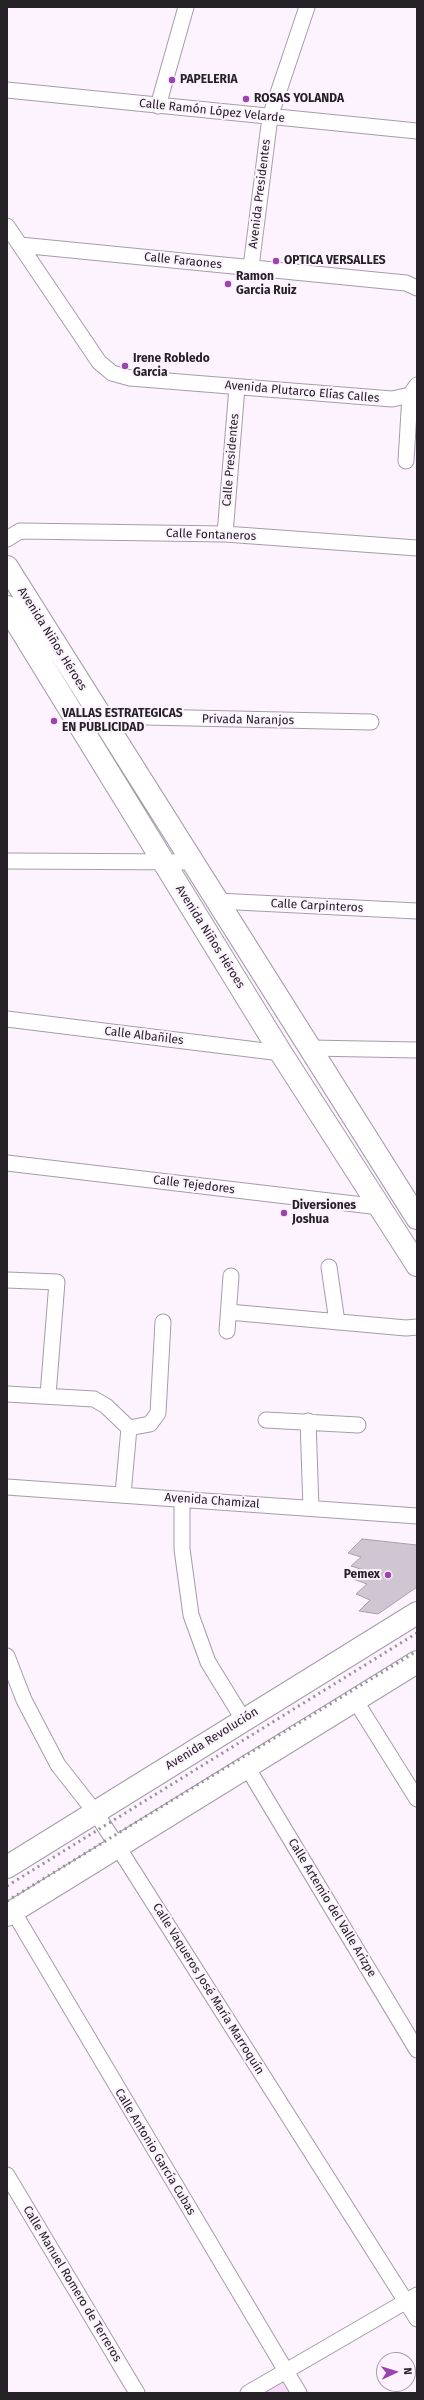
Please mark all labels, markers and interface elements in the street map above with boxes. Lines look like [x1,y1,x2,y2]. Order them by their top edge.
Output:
place label: PAPELERIA [180,73,238,87]
marker: PAPELERIA [167,75,177,85]
place label: ROSAS YOLANDA [254,92,344,106]
marker: ROSAS YOLANDA [241,94,251,104]
street label: Calle Ramón López Velarde [138,96,286,126]
street label: Avenida Presidentes [246,138,274,250]
street label: Calle Faraones [143,250,223,272]
place label: OPTICA VERSALLES [284,254,386,268]
marker: OPTICA VERSALLES [271,256,281,266]
place label: Ramon Garcia Ruiz [236,270,296,298]
marker: Ramon Garcia Ruiz [223,279,233,289]
place label: Irene Robledo Garcia [133,352,210,380]
marker: Irene Robledo Garcia [120,361,130,371]
street label: Avenida Plutarco Elías Calles [224,378,380,406]
street label: Calle Presidentes [220,413,242,507]
street label: Calle Fontaneros [166,526,256,544]
street label: Avenida Niños Héroes [14,585,90,693]
place label: VALLAS ESTRATEGICAS EN PUBLICIDAD [62,707,183,735]
street label: Privada Naranjos [202,712,294,728]
marker: VALLAS ESTRATEGICAS EN PUBLICIDAD [49,716,59,726]
street label: Avenida Niños Héroes [172,883,248,991]
street label: Calle Carpinteros [270,896,364,916]
street label: Calle Albañiles [104,1024,184,1048]
street label: Calle Tejedores [152,1173,236,1197]
place label: Diversiones Joshua [292,1199,356,1227]
marker: Diversiones Joshua [279,1208,289,1218]
street label: Avenida Chamizal [164,1490,260,1512]
place label: Pemex [344,1568,380,1582]
marker: Pemex [383,1570,393,1580]
street label: Avenida Revolución [163,1705,261,1773]
street label: Calle Artemio del Valle Arizpe [285,1836,379,1980]
street label: Calle Vaqueros José María Marroquín [149,1901,267,2077]
street label: Calle Antonio García Cubas [111,2086,199,2218]
street label: Calle Manuel Romero de Terreros [20,2203,124,2365]
north arrow [376,2352,416,2392]
text: N [401,2367,414,2375]

